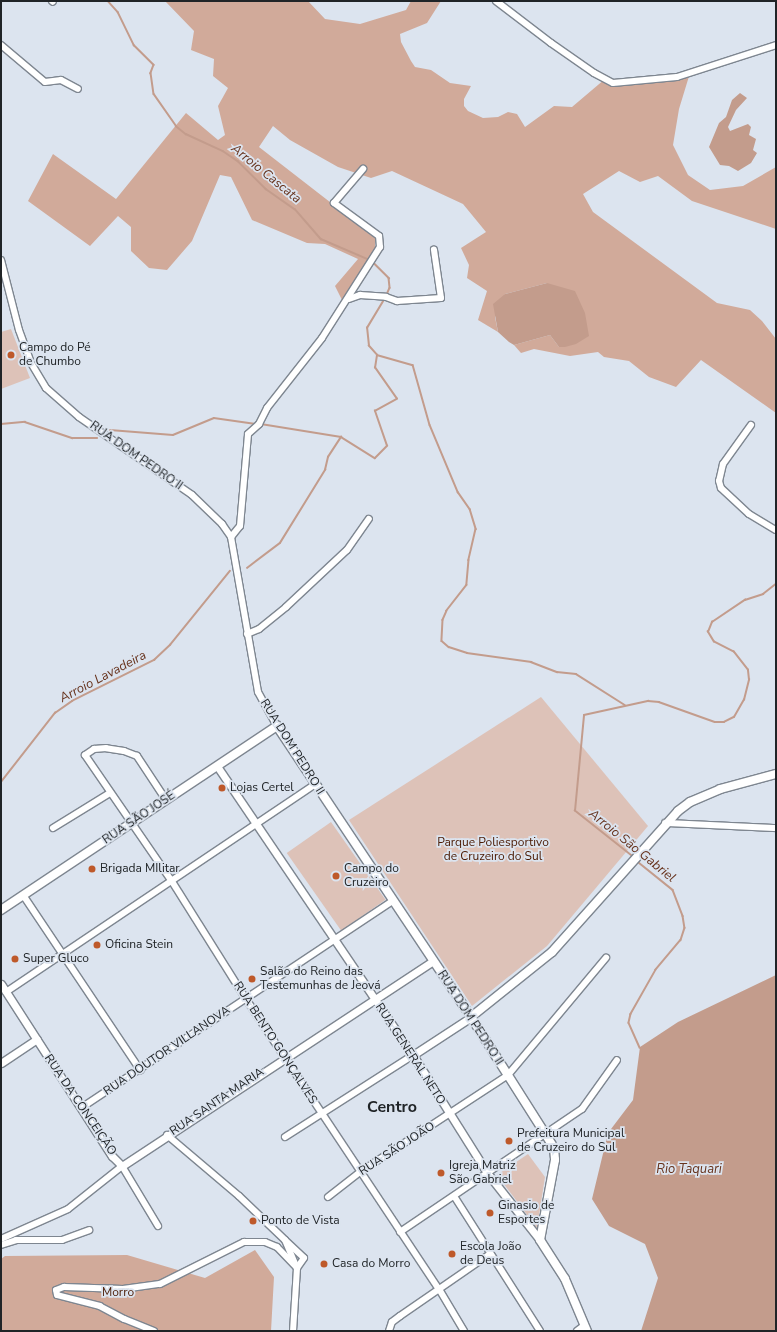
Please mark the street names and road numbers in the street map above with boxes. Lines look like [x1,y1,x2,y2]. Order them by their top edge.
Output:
street label: RUA DOM PEDRO II [87,419,185,493]
street label: RUA DOM PEDRO II [257,697,327,797]
street label: RUA SÃO JOSÉ [100,788,178,848]
street label: RUA DOM PEDRO II [434,968,506,1068]
street label: RUA BENTO GONÇALVES [230,979,320,1107]
street label: RUA GENERAL NETO [372,1001,448,1107]
street label: RUA DOUTOR VILLANOVA [101,1003,233,1099]
street label: RUA DA CONCEIÇÃO [41,1052,119,1158]
street label: RUA SANTA MARIA [167,1065,267,1139]
street label: RUA SÃO JOÃO [356,1119,438,1179]

